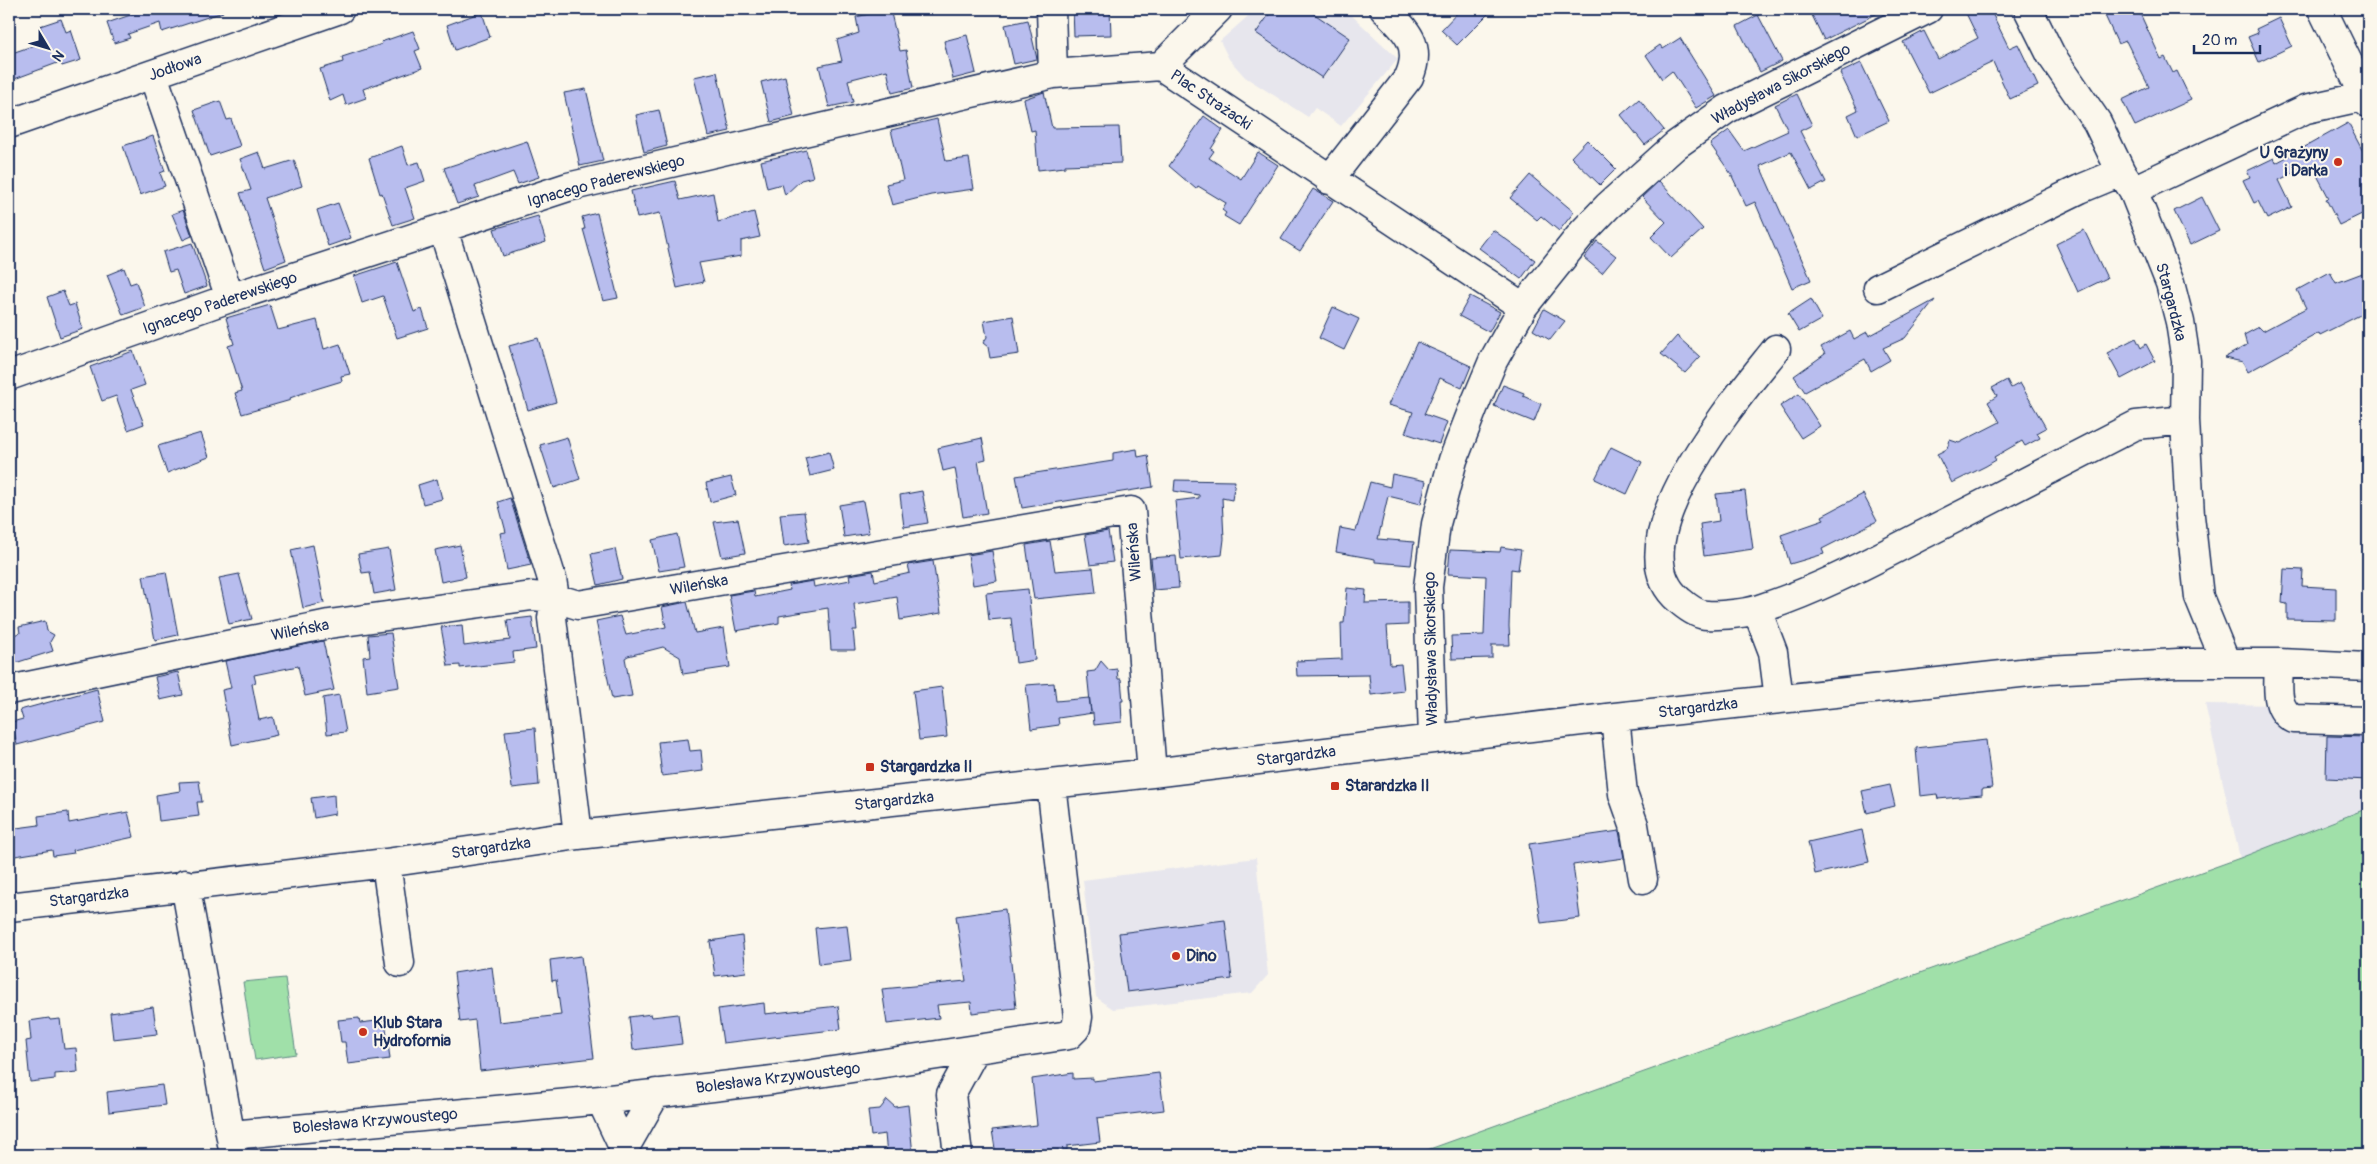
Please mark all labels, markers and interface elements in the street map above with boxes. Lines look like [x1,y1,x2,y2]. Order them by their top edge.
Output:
north arrow [22,22,72,72]
scale bar [2194,22,2261,54]
text: 20 m [2202,31,2237,50]
street label: Władysława Sikorskiego [1708,39,1854,129]
text: N [48,47,67,65]
street label: Jodłowa [146,49,204,85]
street label: Plac Strażacki [1166,65,1256,135]
place label: U Grażyny i Darka [2259,143,2329,181]
street label: Ignacego Paderewskiego [525,150,687,212]
marker: U Grażyny i Darka [2332,156,2344,168]
street label: Stargardzka [2151,261,2191,343]
street label: Ignacego Paderewskiego [140,267,300,339]
street label: Wileńska [1122,522,1146,582]
street label: Wileńska [668,570,730,600]
street label: Władysława Sikorskiego [1420,571,1442,726]
street label: Wileńska [269,615,331,645]
street label: Stargardzka [1657,693,1739,723]
street label: Stargardzka [1255,741,1337,771]
place label: Stargardzka II [880,757,973,777]
marker: Stargardzka II [864,761,876,773]
place label: Starardzka II [1345,776,1430,796]
marker: Starardzka II [1329,780,1341,792]
street label: Stargardzka [853,787,935,815]
street label: Stargardzka [450,833,532,863]
street label: Stargardzka [48,882,130,912]
place label: Dino [1186,946,1217,966]
marker: Dino [1170,950,1182,962]
place label: Klub Stara Hydrofornia [373,1013,452,1051]
marker: Klub Stara Hydrofornia [357,1026,369,1038]
street label: Bolesława Krzywoustego [695,1058,862,1098]
street label: Bolesława Krzywoustego [292,1104,459,1138]

